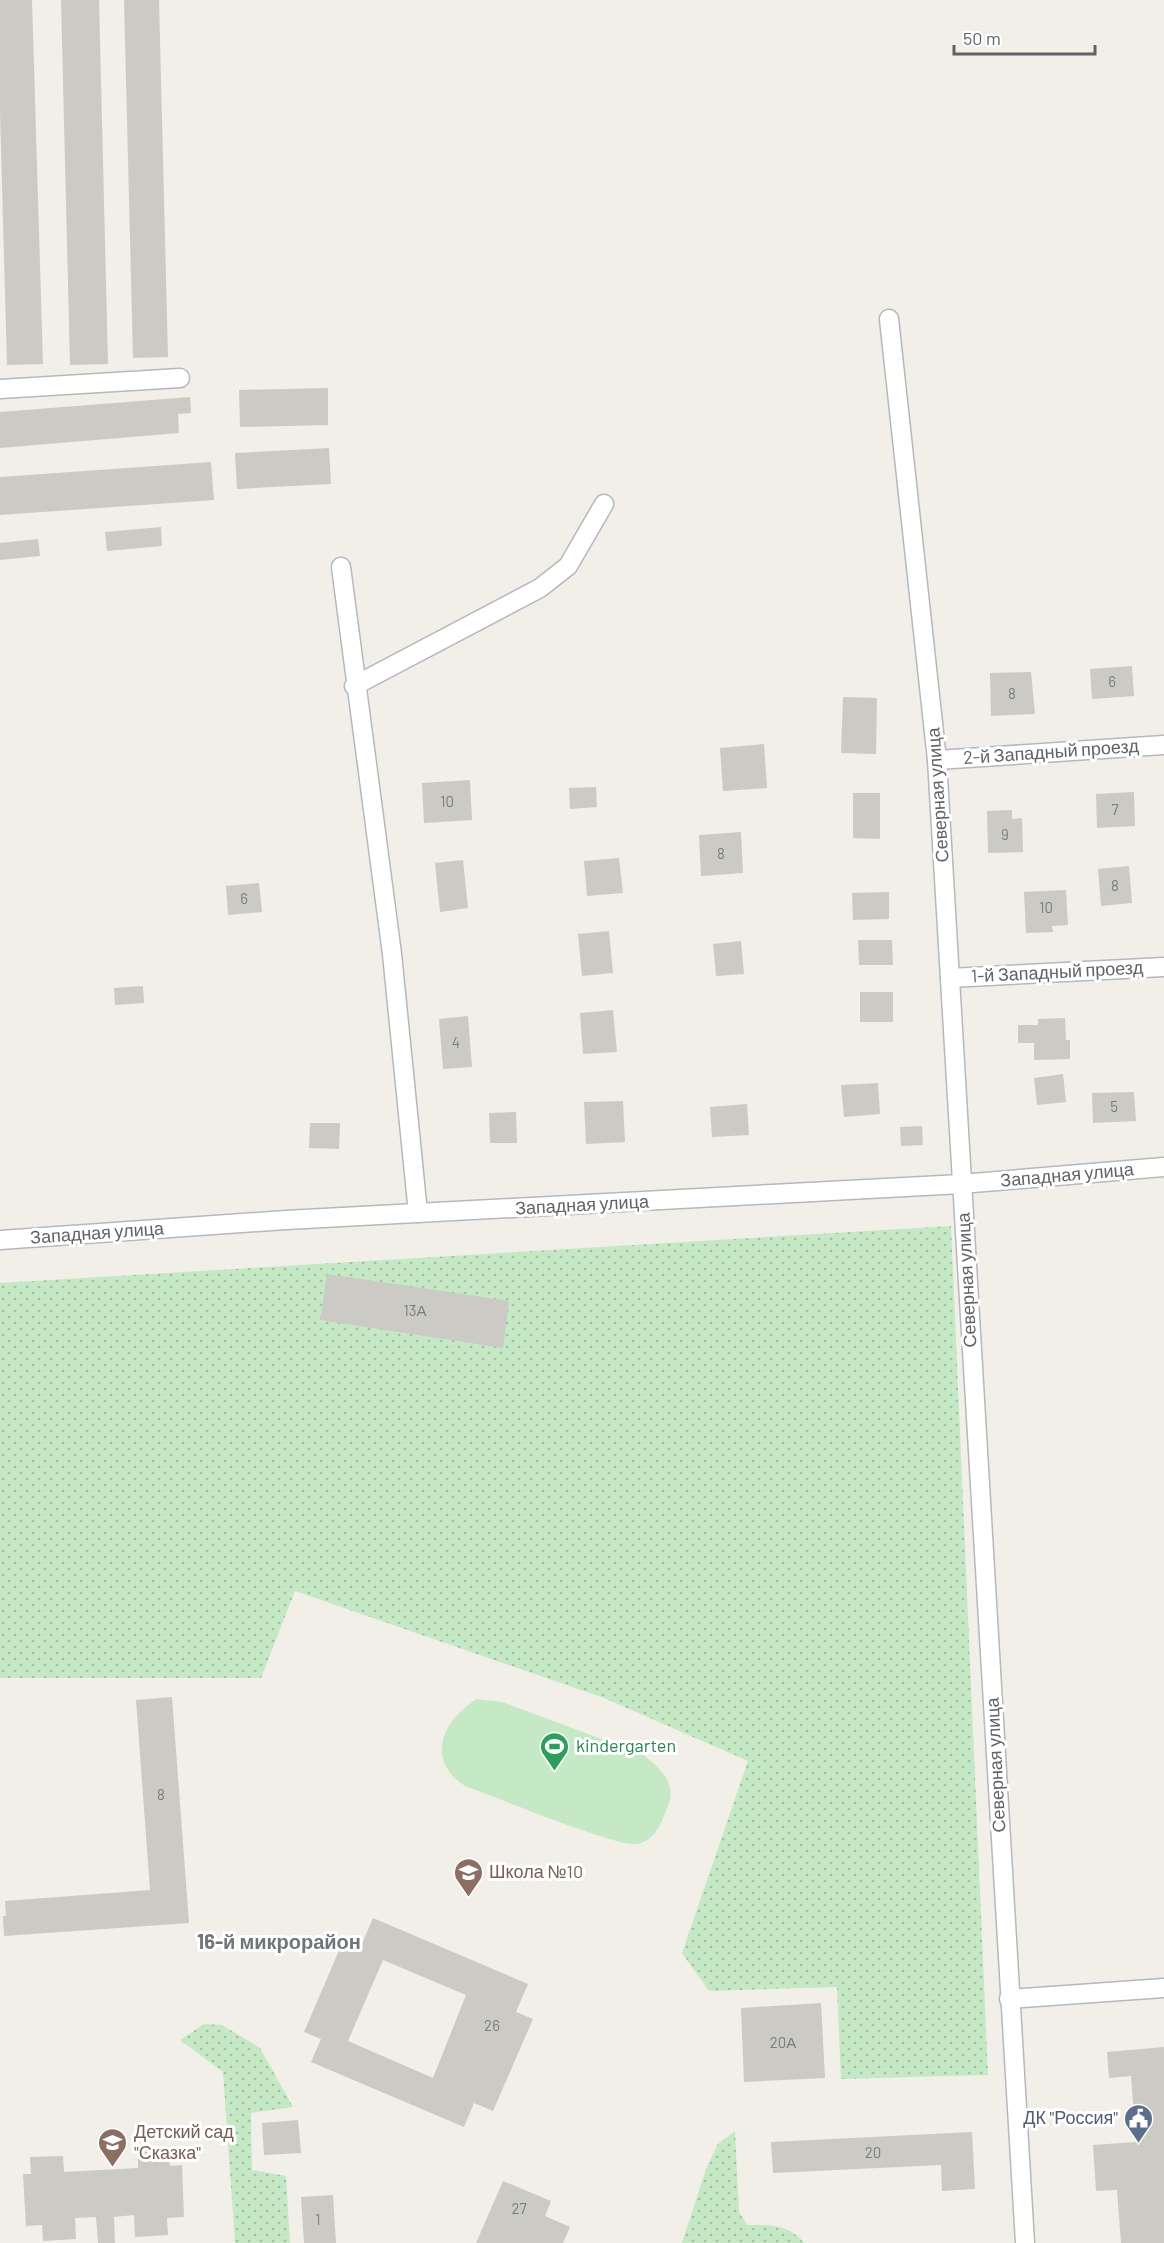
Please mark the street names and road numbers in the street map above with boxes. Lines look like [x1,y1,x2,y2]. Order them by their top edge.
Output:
street label: Северная улица [921,726,953,863]
street label: 2-й Западный проезд [962,734,1140,768]
street label: 1-й Западный проезд [970,955,1144,986]
street label: Западная улица [999,1157,1136,1191]
street label: Западная улица [514,1189,650,1218]
street label: Северная улица [951,1211,981,1348]
street label: Западная улица [29,1216,165,1248]
street label: Северная улица [980,1696,1010,1833]

